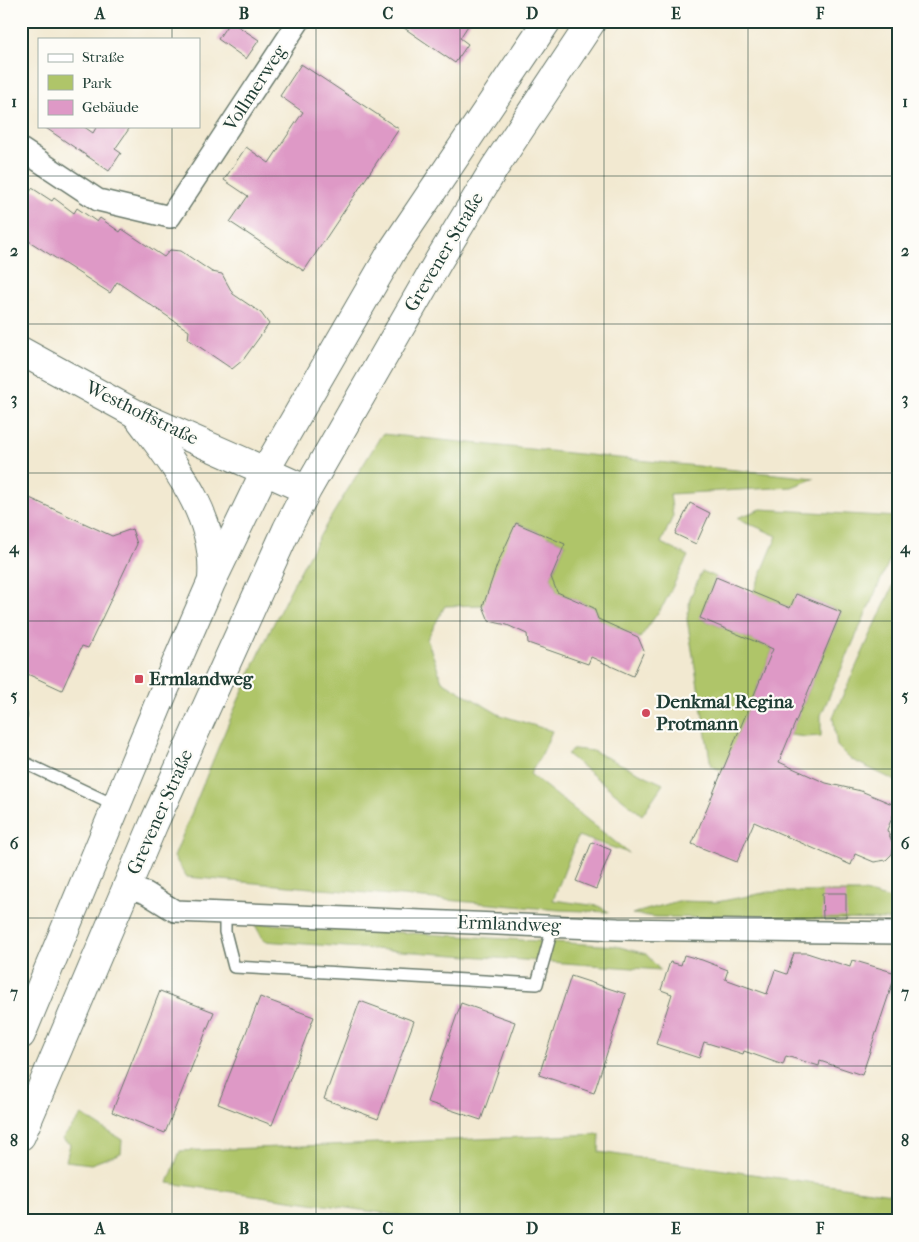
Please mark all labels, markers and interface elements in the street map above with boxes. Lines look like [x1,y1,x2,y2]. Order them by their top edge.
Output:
text: A [94,4,106,23]
text: B [239,4,249,23]
text: C [383,4,394,23]
text: D [526,4,538,23]
text: E [671,4,681,23]
text: F [815,4,825,23]
legend [38,38,200,128]
street label: Vollmerweg [219,40,291,136]
text: Straße [82,48,125,66]
text: Park [82,74,112,92]
text: 1 [11,92,17,111]
text: 1 [902,92,908,111]
text: Gebäude [82,98,139,116]
street label: Grevener Straße [400,189,488,315]
text: 2 [10,241,18,260]
text: 2 [901,241,909,260]
street label: Westhoffstraße [81,376,202,450]
text: 3 [11,389,17,409]
text: 3 [902,389,908,409]
text: 4 [8,538,20,558]
text: 4 [899,538,911,558]
place label: Ermlandweg [149,668,254,690]
marker: Ermlandweg [133,673,145,685]
text: 5 [11,686,18,705]
text: 5 [902,686,909,705]
place label: Denkmal Regina Protmann [656,691,794,735]
marker: Denkmal Regina Protmann [640,707,652,719]
street label: Grevener Straße [123,746,197,878]
text: 6 [10,834,19,853]
text: 6 [901,834,910,853]
street label: Ermlandweg [457,911,562,937]
text: 7 [9,983,18,1002]
text: 7 [900,983,909,1002]
text: 8 [10,1131,18,1150]
text: 8 [901,1131,909,1150]
text: A [94,1219,106,1238]
text: B [239,1219,249,1238]
text: C [383,1219,394,1238]
text: D [526,1219,538,1238]
text: E [671,1219,681,1238]
text: F [815,1219,825,1238]

